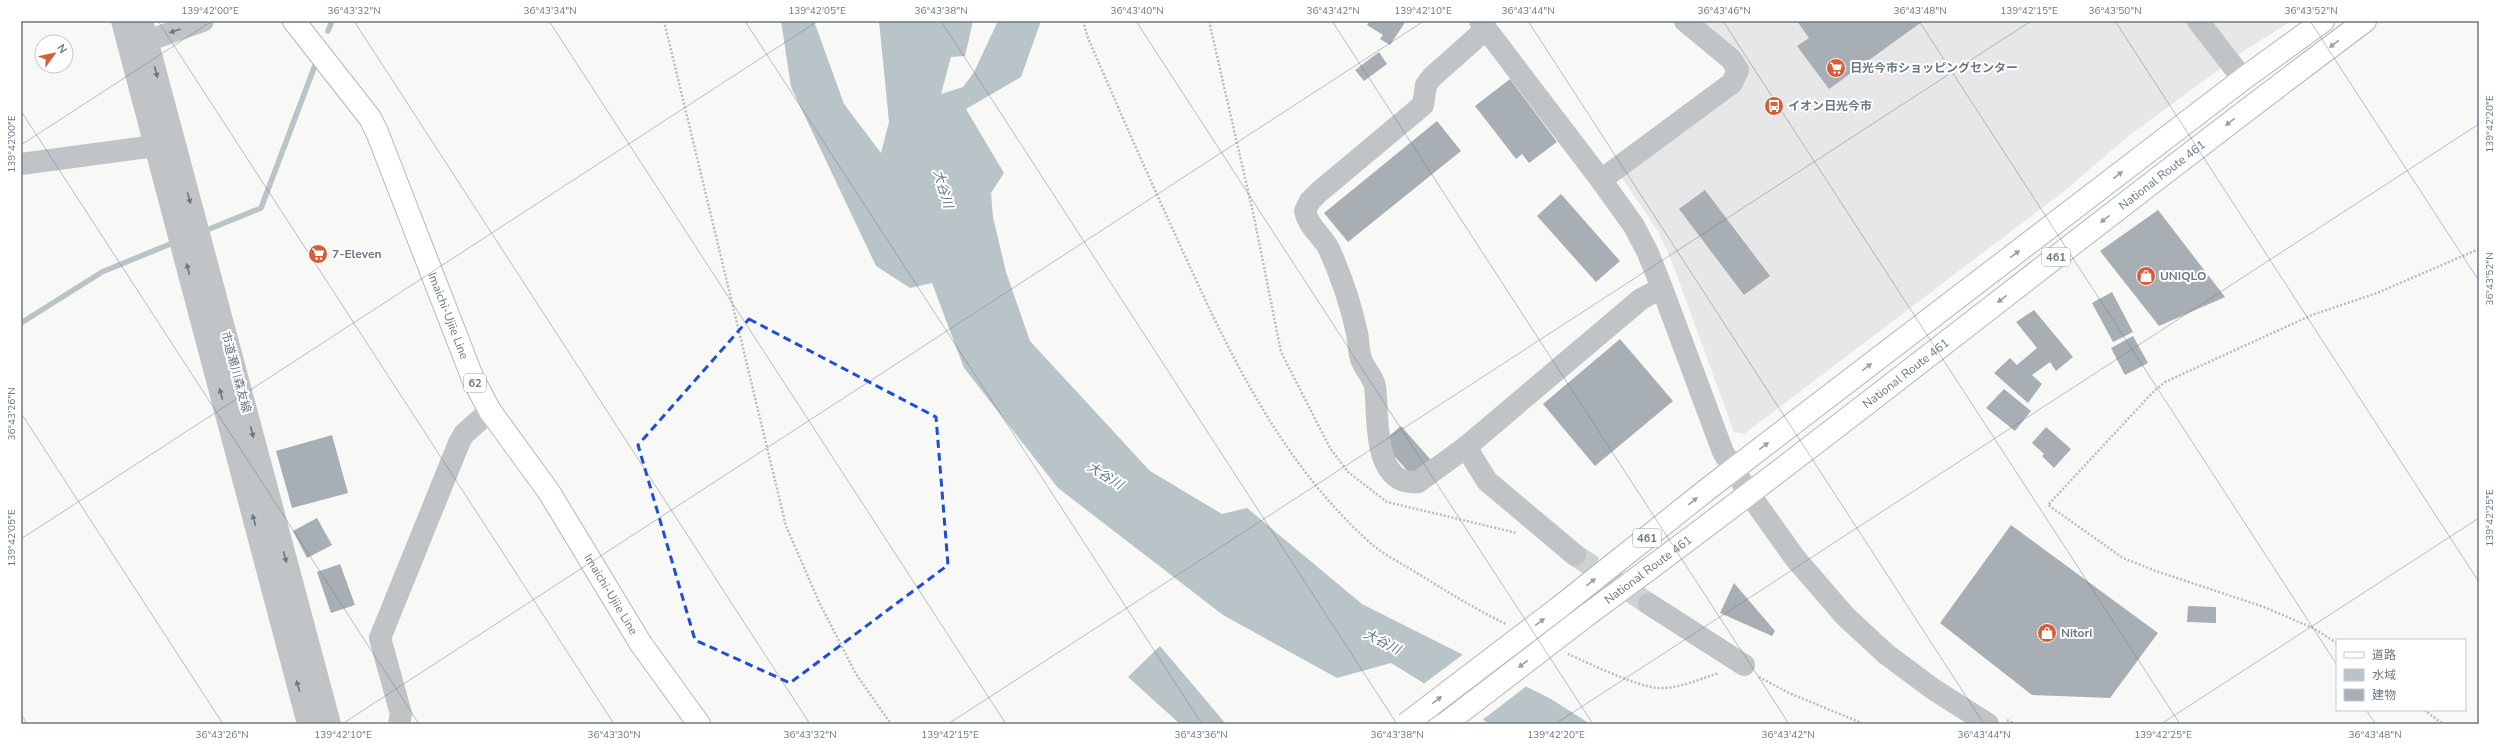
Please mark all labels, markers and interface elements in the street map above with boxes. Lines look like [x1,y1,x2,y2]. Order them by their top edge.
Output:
text: 139°42'00"E [181,4,239,18]
text: 36°43'32"N [327,4,381,18]
text: 36°43'34"N [523,4,577,18]
text: 139°42'05"E [788,4,846,18]
text: 36°43'38"N [914,4,968,18]
text: 36°43'40"N [1110,4,1164,18]
text: 36°43'42"N [1306,4,1360,18]
text: 139°42'10"E [1394,4,1452,18]
text: 36°43'44"N [1501,4,1555,18]
text: 36°43'46"N [1697,4,1751,18]
text: 36°43'48"N [1893,4,1947,18]
text: 139°42'15"E [2000,4,2058,18]
text: 36°43'50"N [2088,4,2142,18]
text: 36°43'52"N [2284,4,2338,18]
one-way arrow [169,28,181,34]
north arrow [34,34,74,74]
one-way arrow [2328,40,2339,48]
text: N [53,41,70,56]
supermarket icon: 日光今市ショッピングセンター [1825,57,1847,79]
place label: 日光今市ショッピングセンター [1850,60,2018,76]
one-way arrow [153,66,159,78]
bus stop icon: イオン日光今市 [1763,95,1785,117]
text: 139°42'20"E [2483,95,2497,153]
place label: イオン日光今市 [1788,98,1872,114]
text: 139°42'00"E [5,115,19,173]
one-way arrow [2224,118,2235,127]
street label: National Route 461 [2115,137,2209,214]
water label: 大谷川 [929,168,958,212]
one-way arrow [2113,171,2124,179]
one-way arrow [186,192,192,204]
one-way arrow [2100,215,2111,224]
supermarket icon: 7-Eleven [307,243,329,265]
place label: 7-Eleven [332,246,381,262]
road number: 461 [2042,248,2070,266]
one-way arrow [2009,250,2020,258]
text: 36°43'52"N [2483,252,2497,306]
one-way arrow [184,262,190,275]
shop icon: UNIQLO [2135,265,2157,287]
place label: UNIQLO [2160,268,2206,284]
street label: Imaichi-Ujiie Line [424,270,473,362]
one-way arrow [1997,295,2008,303]
street label: 市道瀬川森友線 [217,329,255,415]
street label: National Route 461 [1859,335,1952,412]
one-way arrow [1862,363,1873,371]
road number: 62 [464,374,486,392]
text: 36°43'26"N [5,387,19,441]
one-way arrow [218,388,224,400]
one-way arrow [249,425,255,438]
one-way arrow [1759,442,1769,450]
water label: 大谷川 [1084,458,1128,495]
text: 139°42'25"E [2483,489,2497,547]
one-way arrow [1687,496,1698,505]
text: 139°42'05"E [5,509,19,567]
one-way arrow [251,514,257,526]
road number: 461 [1633,529,1661,547]
street label: National Route 461 [1601,532,1695,608]
one-way arrow [282,551,288,563]
street label: Imaichi-Ujiie Line [580,551,642,638]
one-way arrow [1586,577,1597,586]
one-way arrow [1535,617,1546,626]
shop icon: Nitori [2036,622,2058,644]
water label: 大谷川 [1361,625,1405,660]
place label: Nitori [2061,625,2092,641]
legend [2336,639,2466,711]
text: 道路 [2372,647,2396,663]
one-way arrow [1517,660,1528,669]
text: 水域 [2372,667,2396,683]
one-way arrow [295,680,301,692]
text: 建物 [2372,687,2396,703]
one-way arrow [1431,696,1442,705]
text: 36°43'26"N [195,728,249,742]
text: 139°42'10"E [314,728,372,742]
text: 36°43'30"N [587,728,641,742]
text: 36°43'32"N [783,728,837,742]
text: 139°42'15"E [921,728,979,742]
text: 36°43'36"N [1174,728,1228,742]
text: 36°43'38"N [1370,728,1424,742]
text: 139°42'20"E [1527,728,1585,742]
text: 36°43'42"N [1761,728,1815,742]
text: 36°43'44"N [1957,728,2011,742]
text: 139°42'25"E [2134,728,2192,742]
text: 36°43'48"N [2348,728,2402,742]

